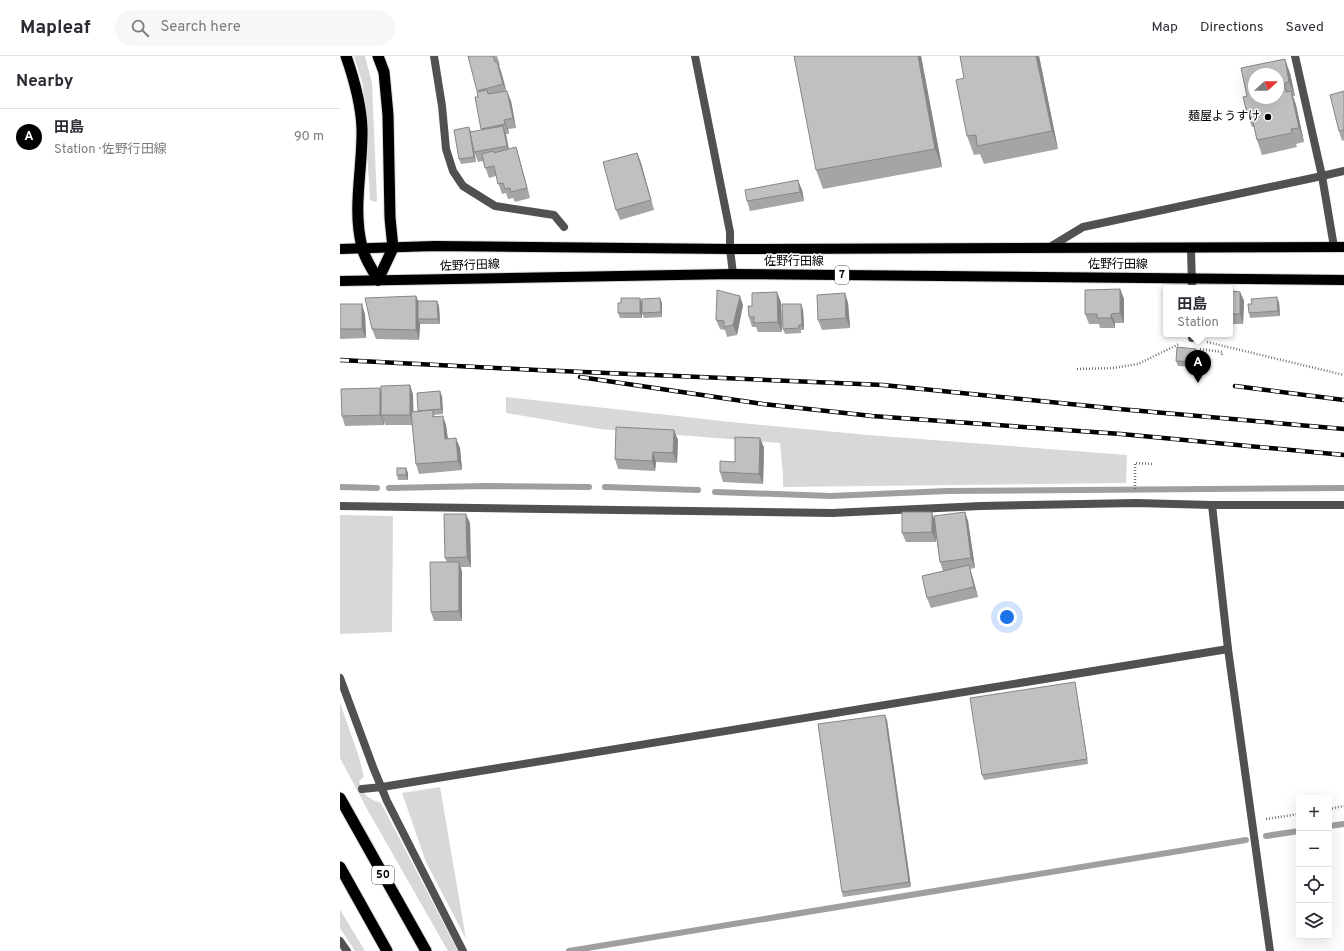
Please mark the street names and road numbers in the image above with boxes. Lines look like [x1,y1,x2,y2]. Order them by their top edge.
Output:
street label: 佐野行田線 [764,254,824,270]
street label: 佐野行田線 [440,257,500,275]
street label: 佐野行田線 [1088,257,1148,273]
road number: 7 [835,266,849,284]
road number: 50 [372,866,394,884]

